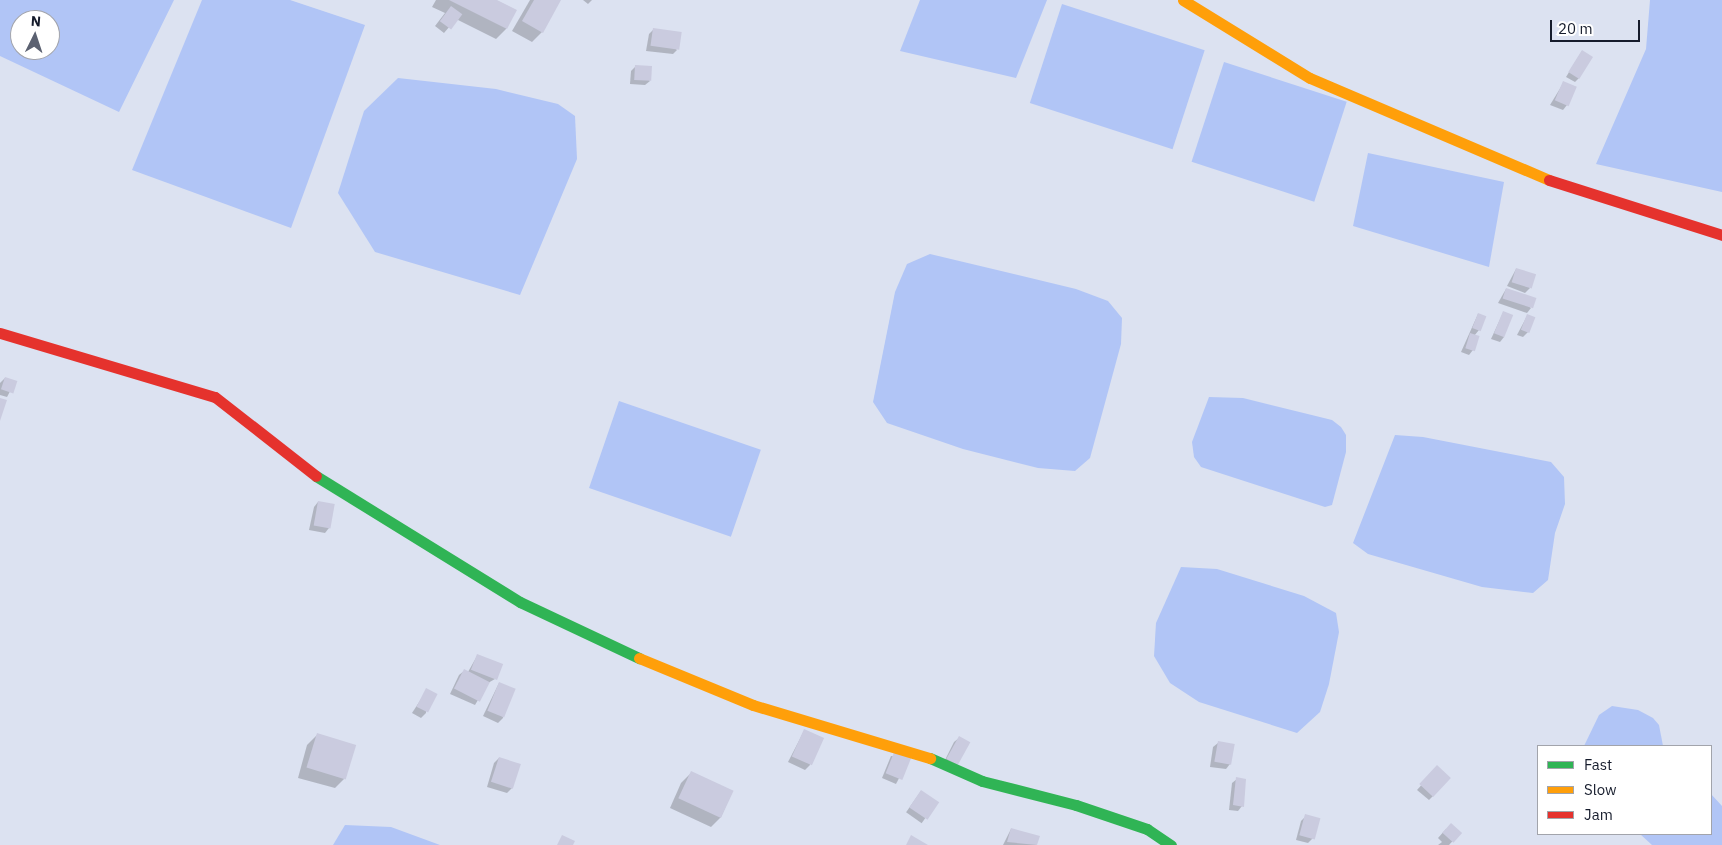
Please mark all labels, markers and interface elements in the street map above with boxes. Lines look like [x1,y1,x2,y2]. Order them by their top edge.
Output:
north arrow [10,10,60,60]
scale bar [1552,10,1642,42]
text: N [30,12,42,30]
text: 20 m [1558,19,1593,38]
legend [1537,745,1712,835]
text: Fast [1584,755,1612,774]
text: Slow [1584,780,1617,799]
text: Jam [1584,805,1613,824]

